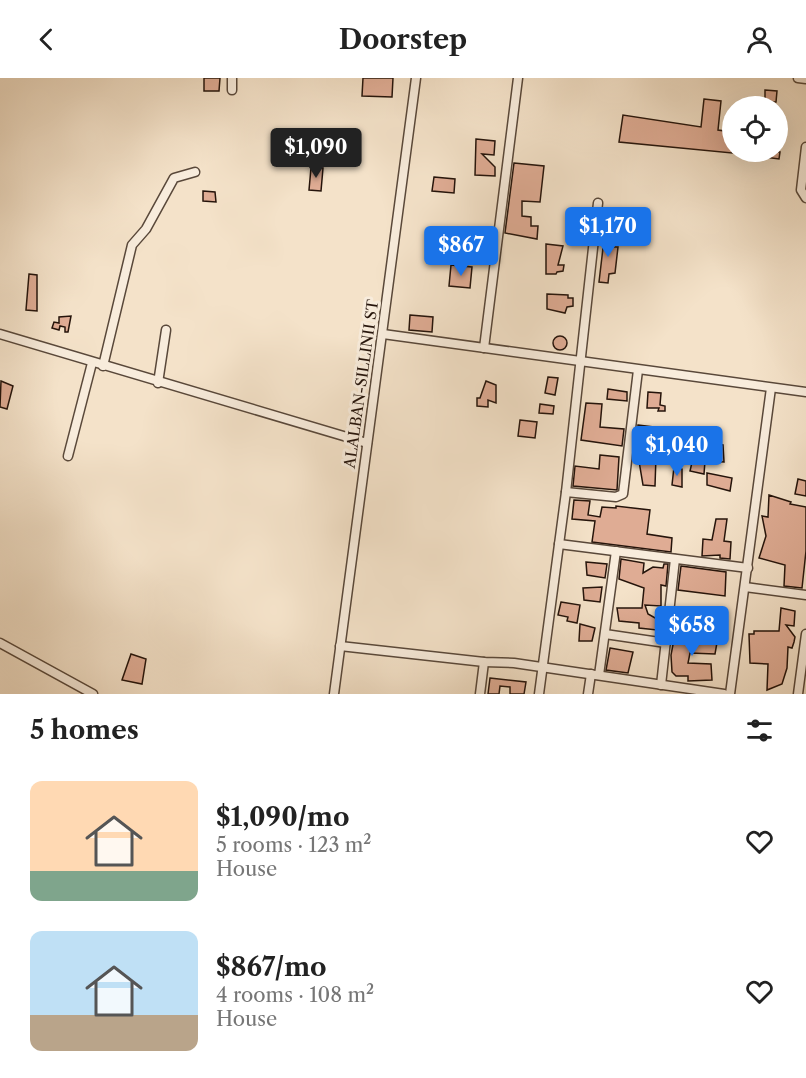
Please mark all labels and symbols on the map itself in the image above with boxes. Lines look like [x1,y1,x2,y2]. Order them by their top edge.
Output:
pin: $1,090 [267,128,365,179]
pin: $1,170 [559,207,657,258]
pin: $867 [425,226,497,277]
street label: ALALBAN-SILLINII ST [340,298,382,471]
pin: $1,040 [628,426,726,477]
pin: $658 [656,606,728,657]

